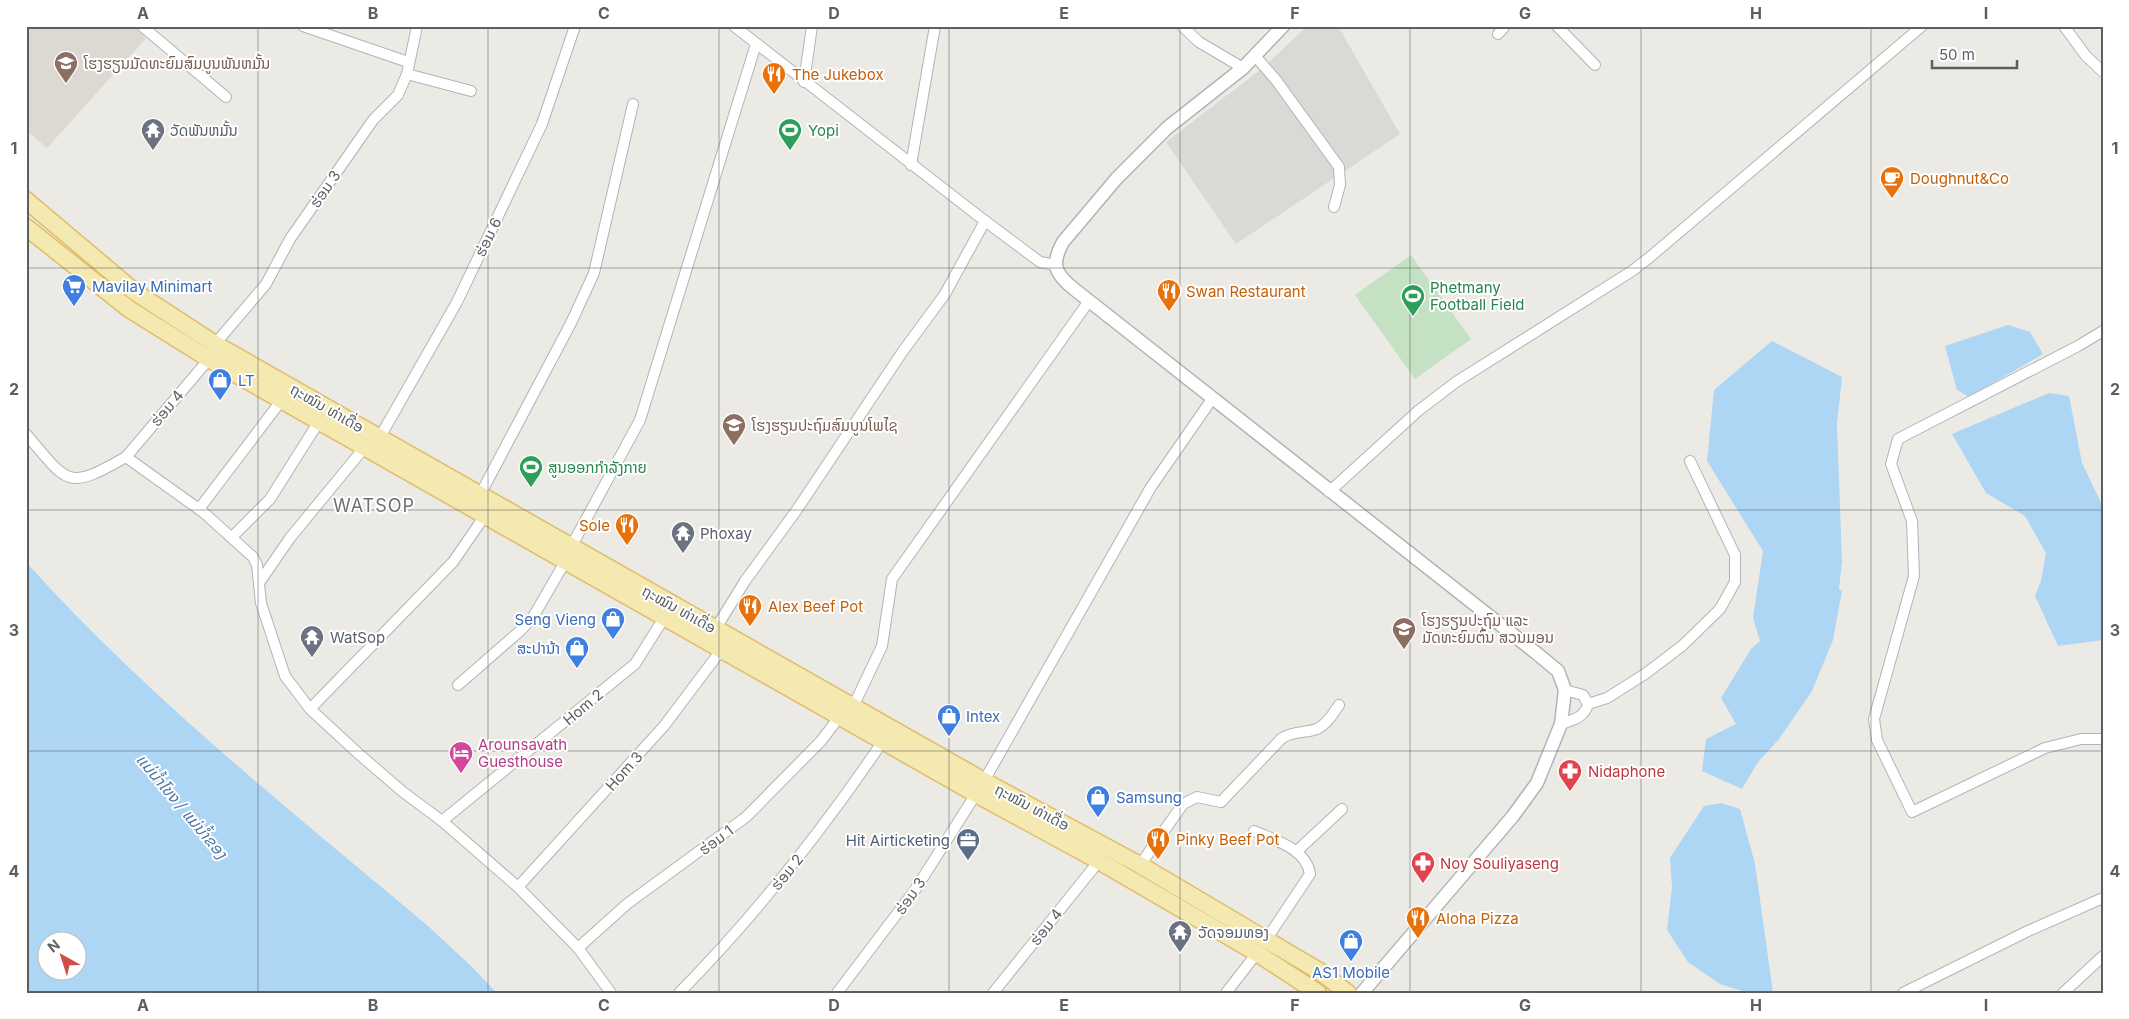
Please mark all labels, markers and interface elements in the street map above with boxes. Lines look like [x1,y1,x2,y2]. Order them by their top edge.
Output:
text: A [137,3,149,23]
text: B [368,3,378,23]
text: C [598,3,610,23]
text: D [828,3,840,23]
text: E [1059,3,1069,23]
text: F [1290,3,1300,23]
text: G [1519,3,1531,23]
text: H [1750,3,1762,23]
text: I [1984,3,1988,23]
scale bar [1932,38,2016,70]
text: 50 m [1939,45,1975,64]
school or university icon: ໂຮງຮຽນມັດທະຍົມສົມບູນພັນຫມັ້ນ [53,50,79,84]
place label: ໂຮງຮຽນມັດທະຍົມສົມບູນພັນຫມັ້ນ [83,53,270,74]
restaurant icon: The Jukebox [761,61,787,95]
place label: The Jukebox [792,65,884,84]
temple icon: ວັດພັນຫມັ້ນ [140,117,166,151]
sports icon: Yopi [777,117,803,151]
place label: ວັດພັນຫມັ້ນ [170,120,238,140]
place label: Yopi [808,121,839,140]
text: 1 [11,138,17,158]
text: 1 [2112,138,2118,158]
cafe icon: Doughnut&Co [1879,165,1905,199]
street label: ຮ່ອມ 3 [305,167,345,211]
place label: Doughnut&Co [1910,169,2009,188]
street label: ຮ່ອມ 6 [470,214,506,260]
supermarket icon: Mavilay Minimart [61,273,87,307]
place label: Mavilay Minimart [92,277,212,296]
restaurant icon: Swan Restaurant [1156,278,1182,312]
place label: Phetmany Football Field [1430,278,1524,314]
place label: Swan Restaurant [1186,282,1306,301]
sports icon: Phetmany Football Field [1400,283,1426,317]
shop icon: LT [207,367,233,401]
place label: LT [238,371,255,390]
street label: ຖະໝົນ ທ່າເດື່ອ [287,378,368,437]
text: 2 [9,379,19,399]
text: 2 [2110,379,2120,399]
street label: ຮ່ອມ 4 [146,386,188,430]
school or university icon: ໂຮງຮຽນປະຖົມສົມບູນໂພໄຊ [721,412,747,446]
place label: ໂຮງຮຽນປະຖົມສົມບູນໂພໄຊ [751,416,898,436]
sports icon: ສູນອອກກຳລັງກາຍ [518,454,544,488]
place label: ສູນອອກກຳລັງກາຍ [548,458,647,478]
district label: WATSOP [333,495,415,516]
restaurant icon: Sole [614,512,640,546]
place label: Sole [579,516,610,535]
temple icon: Phoxay [670,520,696,554]
place label: Phoxay [700,524,752,543]
street label: ຖະໝົນ ທ່າເດື່ອ [639,579,720,637]
restaurant icon: Alex Beef Pot [737,593,763,627]
place label: Alex Beef Pot [768,597,863,616]
shop icon: Seng Vieng [600,606,626,640]
place label: Seng Vieng [515,610,596,629]
place label: ໂຮງຮຽນປະຖົມ ແລະ ມັດທະຍົມຕົ້ນ ສວນມອນ [1421,611,1554,647]
school or university icon: ໂຮງຮຽນປະຖົມ ແລະ ມັດທະຍົມຕົ້ນ ສວນມອນ [1391,616,1417,650]
text: 3 [9,620,19,640]
text: 3 [2110,620,2120,640]
temple icon: WatSop [299,624,325,658]
place label: WatSop [330,628,385,647]
shop icon: ສະປານ້າ [564,635,590,669]
place label: ສະປານ້າ [517,639,560,658]
street label: Hom 2 [559,685,607,729]
shop icon: Intex [936,703,962,737]
place label: Intex [966,707,1000,726]
place label: Arounsavath Guesthouse [478,735,567,771]
hotel icon: Arounsavath Guesthouse [448,740,474,774]
street label: Hom 3 [601,747,647,795]
water label: แม่น้ำโขง / ແມ່ນ້ຳຂອງ [132,748,234,863]
pharmacy icon: Nidaphone [1557,758,1583,792]
place label: Nidaphone [1588,762,1665,781]
street label: ຖະໝົນ ທ່າເດື່ອ [991,778,1074,835]
shop icon: Samsung [1085,784,1111,818]
place label: Samsung [1116,788,1182,807]
street label: ຮ່ອມ 1 [695,821,737,859]
restaurant icon: Pinky Beef Pot [1145,826,1171,860]
office icon: Hit Airticketing [955,827,981,861]
place label: Pinky Beef Pot [1176,830,1280,849]
place label: Hit Airticketing [846,831,950,850]
street label: ຮ່ອມ 2 [767,850,807,894]
pharmacy icon: Noy Souliyaseng [1410,850,1436,884]
place label: Noy Souliyaseng [1440,854,1559,873]
text: 4 [9,861,20,881]
text: 4 [2110,861,2121,881]
street label: ຮ່ອມ 3 [890,874,930,918]
street label: ຮ່ອມ 4 [1026,905,1066,949]
restaurant icon: Aloha Pizza [1405,905,1431,939]
place label: Aloha Pizza [1436,909,1519,928]
temple icon: ວັດຈອມທອງ [1167,919,1193,953]
place label: ວັດຈອມທອງ [1198,923,1269,942]
shop icon: AS1 Mobile [1338,928,1364,962]
north arrow [38,932,88,982]
text: N [44,936,63,955]
place label: AS1 Mobile [1312,963,1390,982]
text: A [137,995,149,1015]
text: B [368,995,378,1015]
text: C [598,995,610,1015]
text: D [828,995,840,1015]
text: E [1059,995,1069,1015]
text: F [1290,995,1300,1015]
text: G [1519,995,1531,1015]
text: H [1750,995,1762,1015]
text: I [1984,995,1988,1015]

